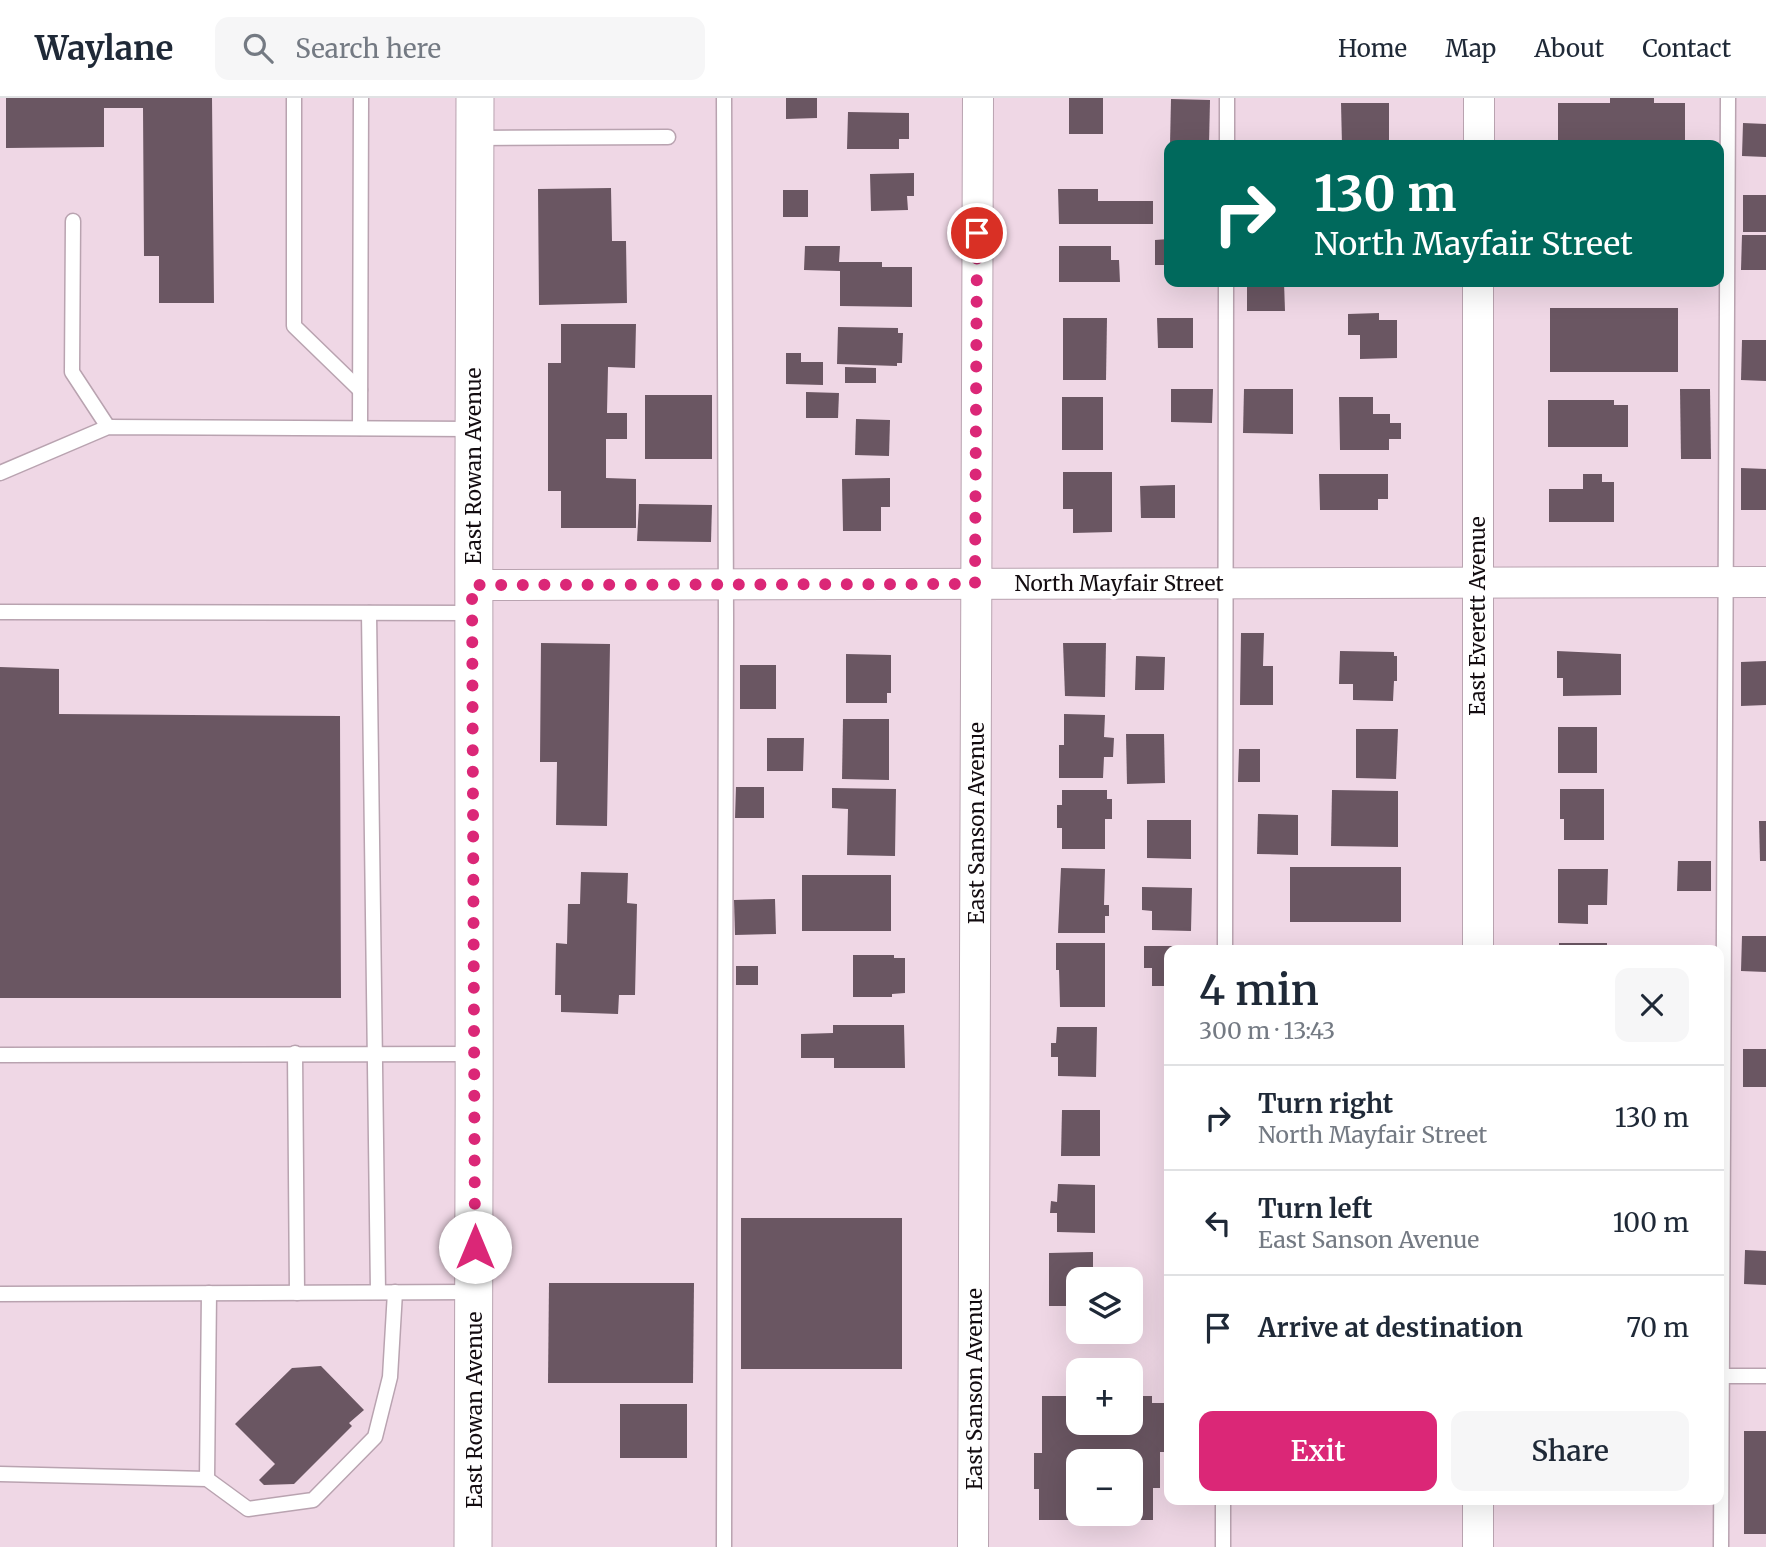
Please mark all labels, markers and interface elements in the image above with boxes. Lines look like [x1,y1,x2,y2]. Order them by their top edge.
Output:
search box [215,17,705,80]
text: Waylane [35,28,173,69]
icon: search [239,29,277,67]
text: Search here [295,32,441,65]
text: Home [1338,33,1407,64]
text: Map [1445,33,1496,64]
text: About [1534,33,1604,64]
text: Contact [1642,33,1731,64]
text: 130 m [1314,163,1457,224]
icon: right [1199,168,1290,259]
pin [947,203,1007,263]
icon: arrive [958,214,996,252]
text: North Mayfair Street [1314,224,1633,264]
street label: East Rowan Avenue [460,367,487,565]
street label: East Everett Avenue [1464,516,1491,716]
street label: North Mayfair Street [1014,570,1224,597]
street label: East Sanson Avenue [963,722,990,924]
text: 4 min [1199,964,1319,1016]
button: close [1615,968,1689,1042]
text: 300 m · 13:43 [1199,1016,1335,1045]
text: Turn right [1258,1087,1393,1120]
icon: right [1199,1099,1237,1137]
text: 130 m [1615,1101,1689,1134]
text: North Mayfair Street [1258,1120,1487,1149]
text: Turn left [1258,1192,1372,1225]
icon: left [1199,1204,1237,1242]
text: 100 m [1613,1206,1689,1239]
position arrow [438,1210,512,1284]
text: East Sanson Avenue [1258,1225,1479,1254]
map controls [1066,1267,1143,1526]
button: layers [1066,1267,1143,1344]
street label: East Sanson Avenue [961,1288,988,1490]
icon: arrive [1199,1309,1237,1347]
street label: East Rowan Avenue [461,1311,488,1509]
text: Arrive at destination [1258,1311,1523,1344]
text: 70 m [1626,1311,1689,1344]
button: + [1066,1358,1143,1435]
button: Exit [1199,1411,1437,1491]
button: Share [1451,1411,1689,1491]
button: − [1066,1449,1143,1526]

